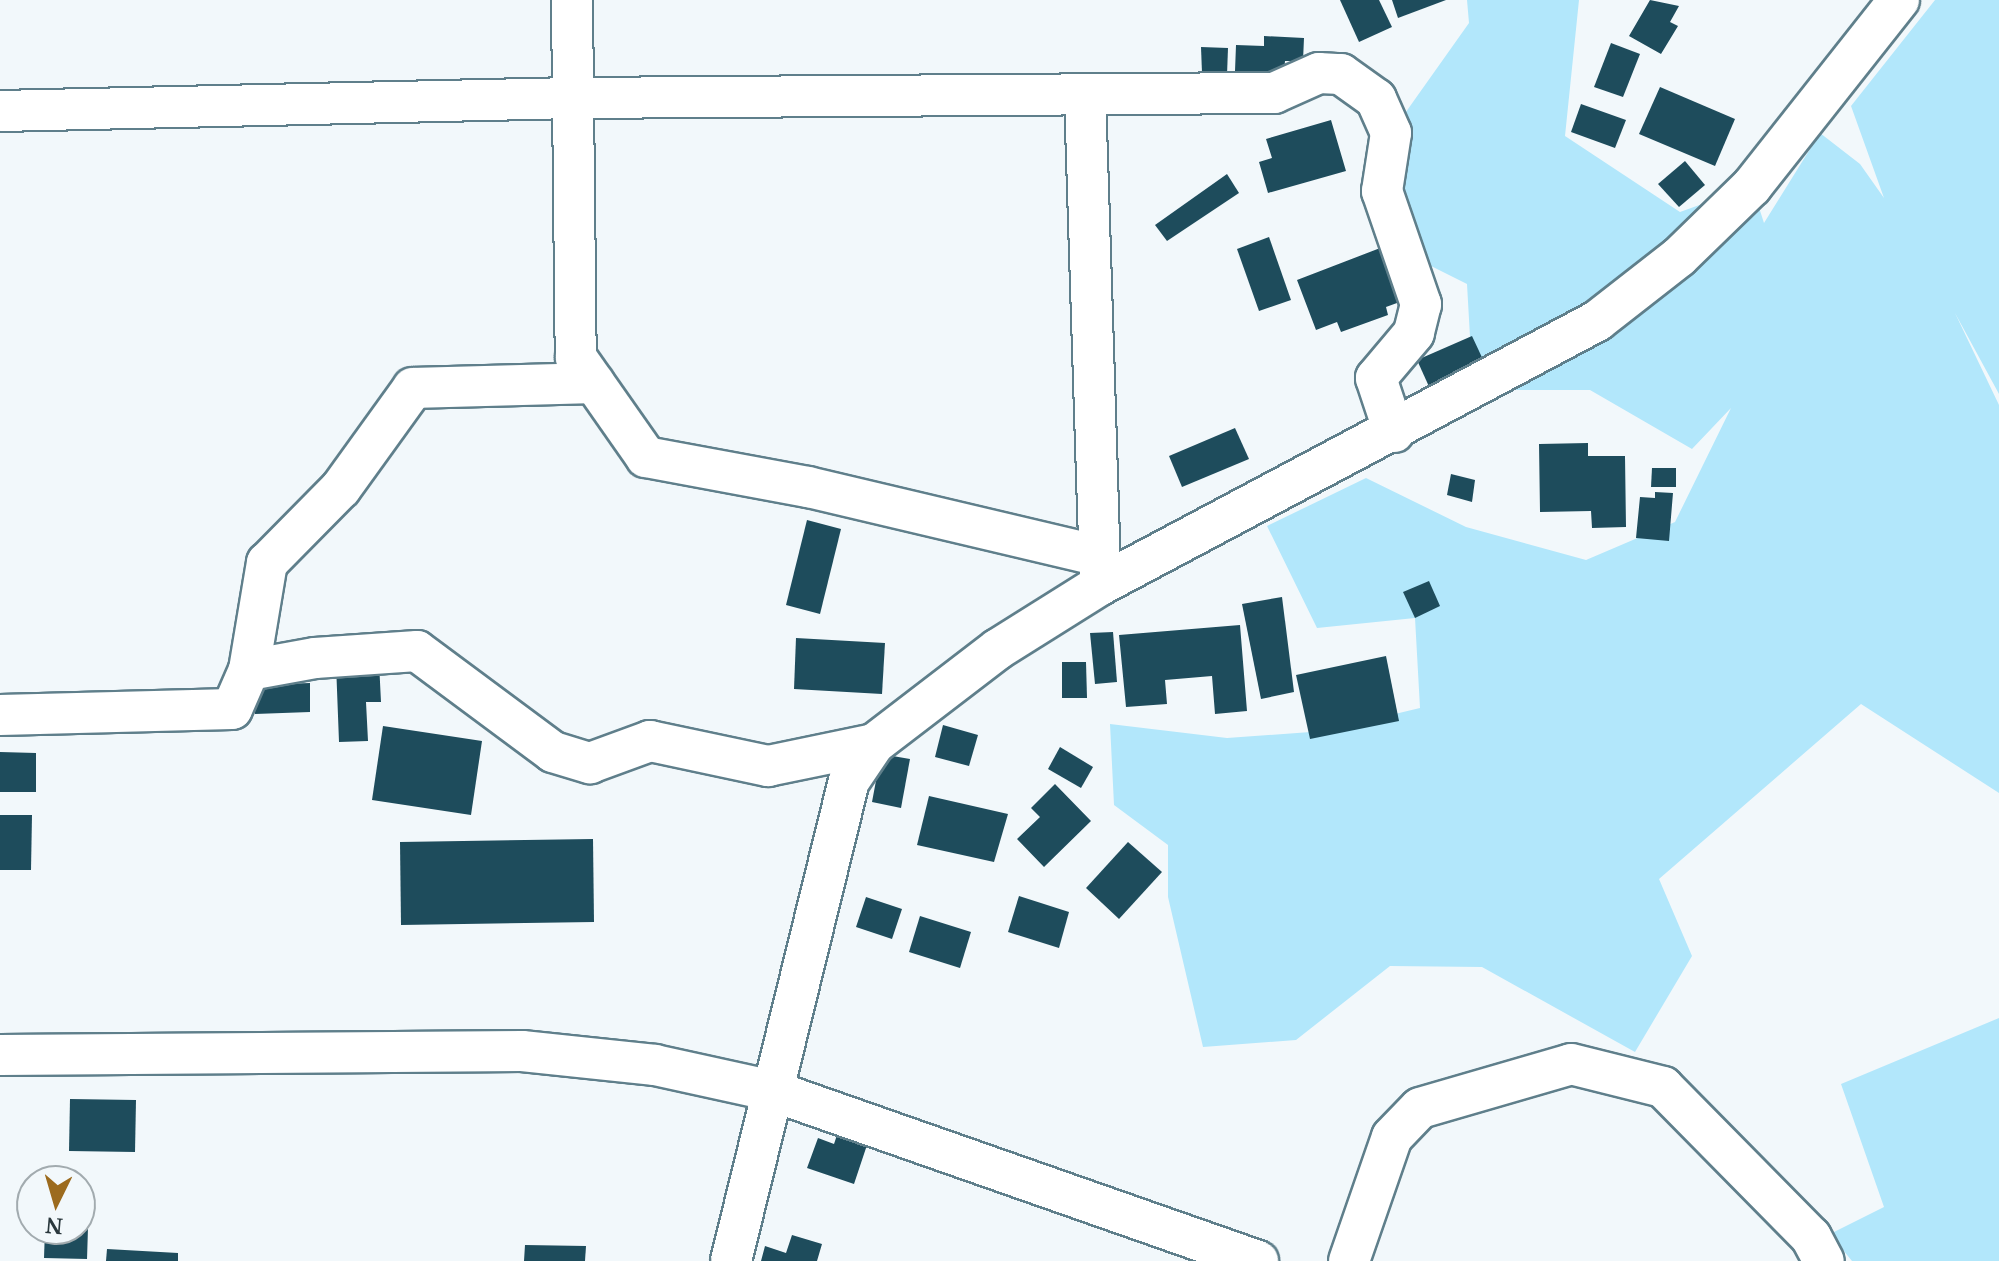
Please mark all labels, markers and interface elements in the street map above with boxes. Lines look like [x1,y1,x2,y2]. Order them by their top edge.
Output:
north arrow [16,1165,96,1245]
text: N [44,1211,64,1243]

